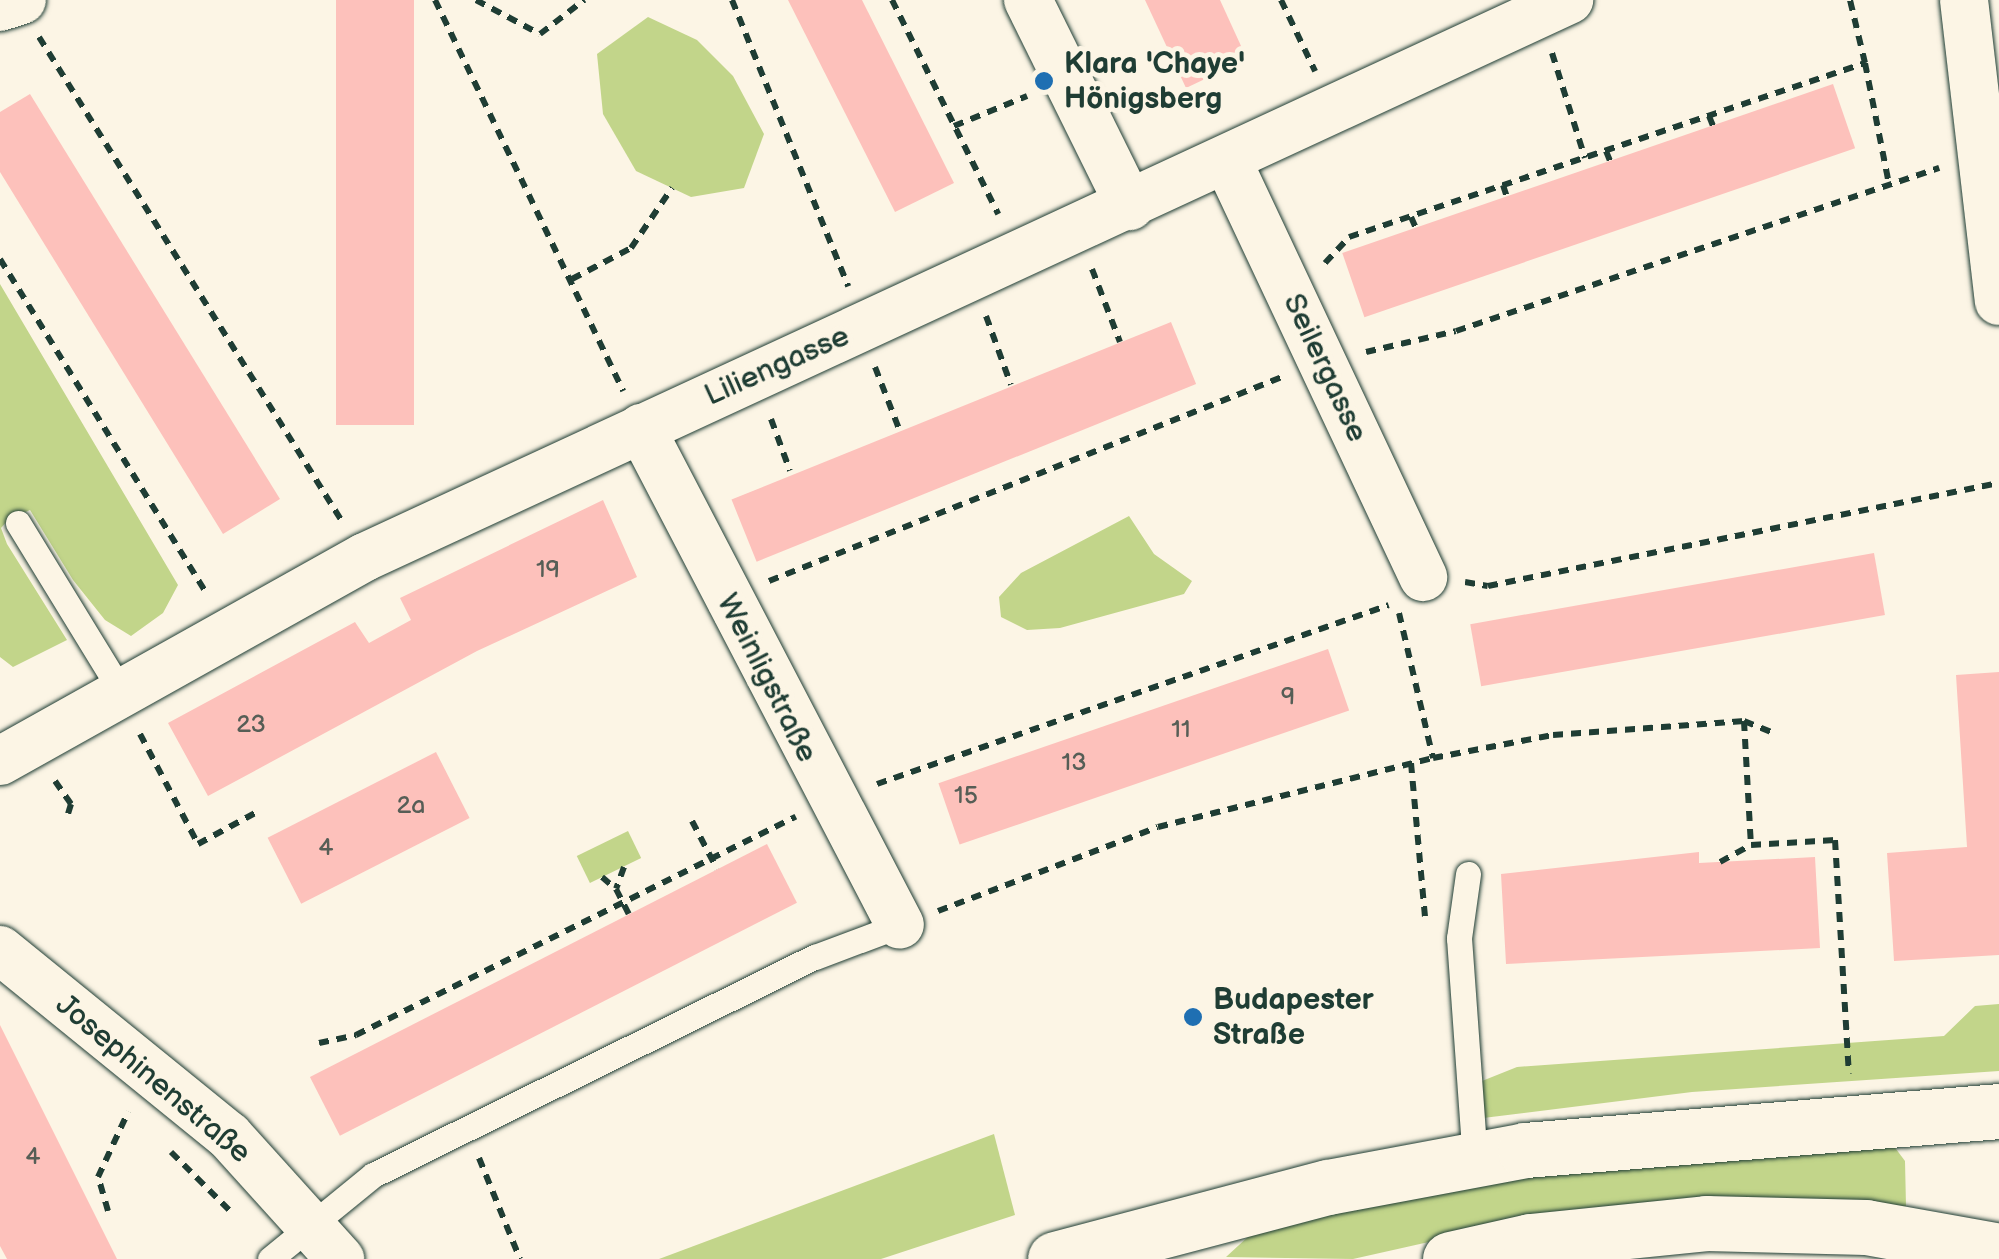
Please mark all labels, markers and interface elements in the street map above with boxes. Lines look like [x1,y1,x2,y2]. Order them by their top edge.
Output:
place label: Klara 'Chaye' Hönigsberg [1064,46,1245,116]
marker: Klara 'Chaye' Hönigsberg [1033,70,1055,92]
street label: Seilergasse [1275,288,1375,448]
street label: Liliengasse [699,318,855,414]
house number: 19 [536,555,560,585]
street label: Weinligstraße [709,588,825,768]
house number: 9 [1281,682,1295,712]
house number: 23 [236,710,266,740]
house number: 11 [1171,715,1191,745]
house number: 13 [1061,748,1087,778]
house number: 15 [954,781,978,811]
house number: 2a [397,791,425,821]
house number: 4 [318,833,334,863]
place label: Budapester Straße [1213,982,1374,1052]
street label: Josephinenstraße [48,987,258,1171]
marker: Budapester Straße [1182,1006,1204,1028]
house number: 4 [25,1142,41,1172]

